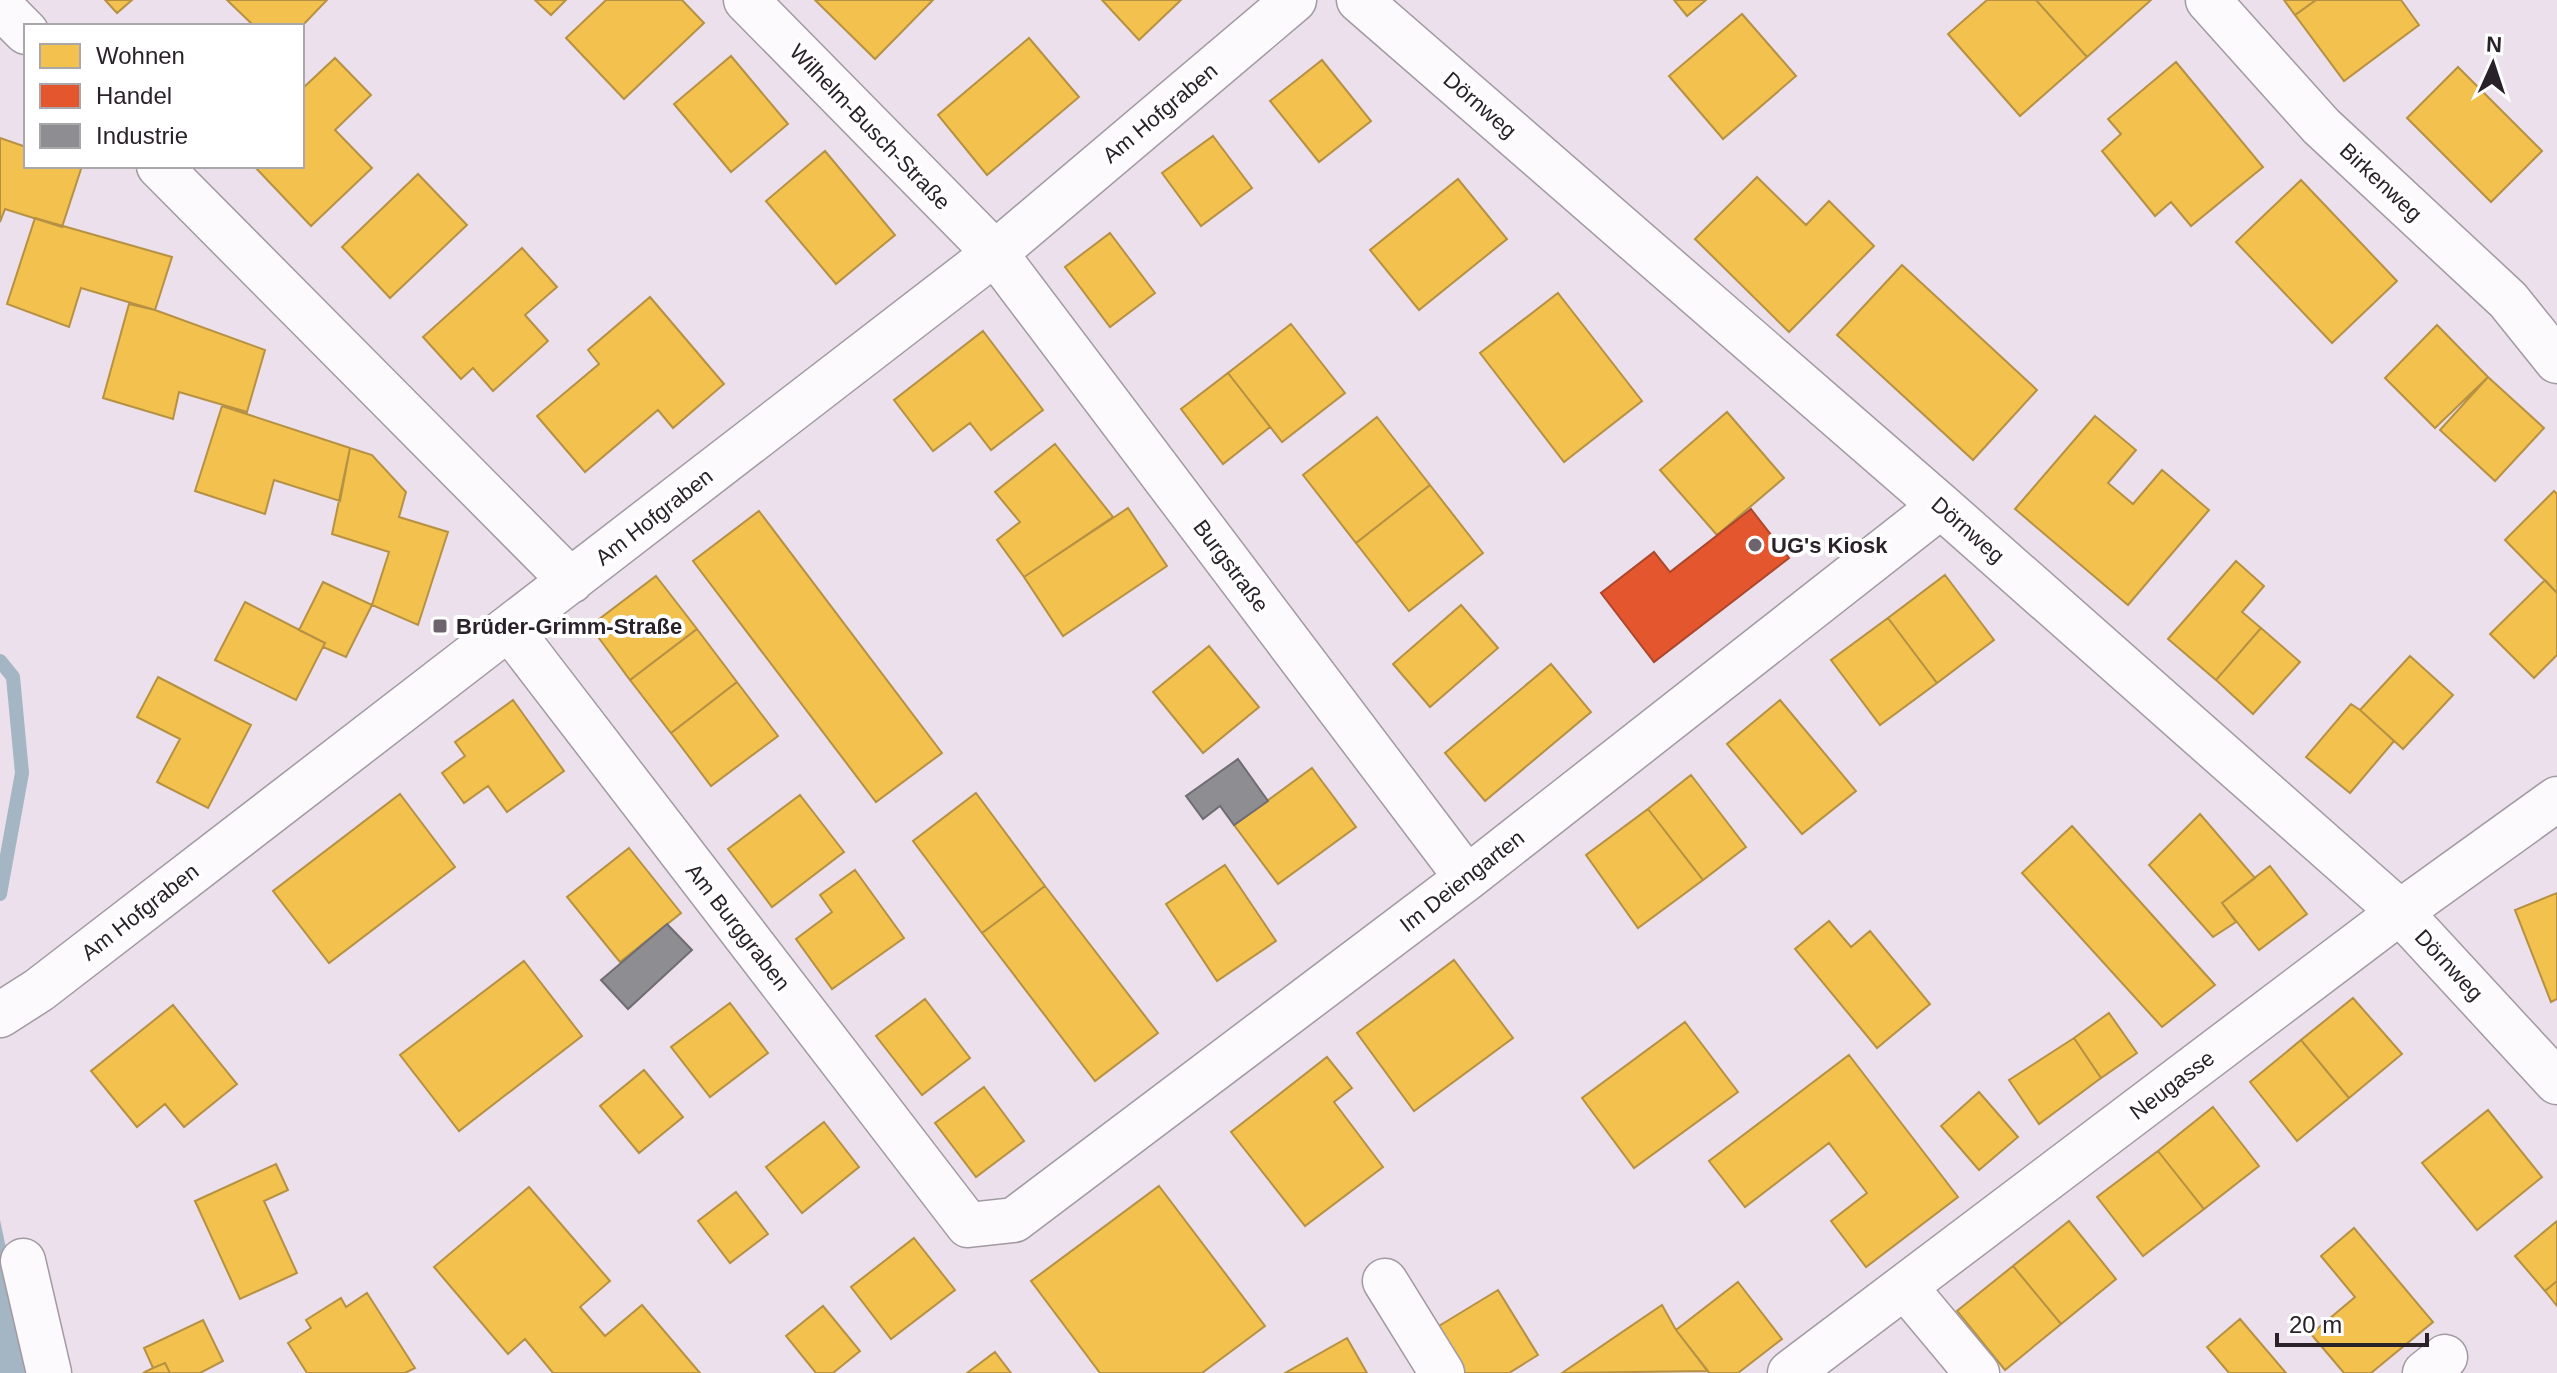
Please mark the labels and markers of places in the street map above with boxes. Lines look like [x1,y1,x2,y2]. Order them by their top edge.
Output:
place label: UG's Kiosk [1771,533,1888,558]
marker: UG's Kiosk [1746,536,1764,554]
place label: Brüder-Grimm-Straße [456,614,682,639]
marker: Brüder-Grimm-Straße [431,617,449,635]

